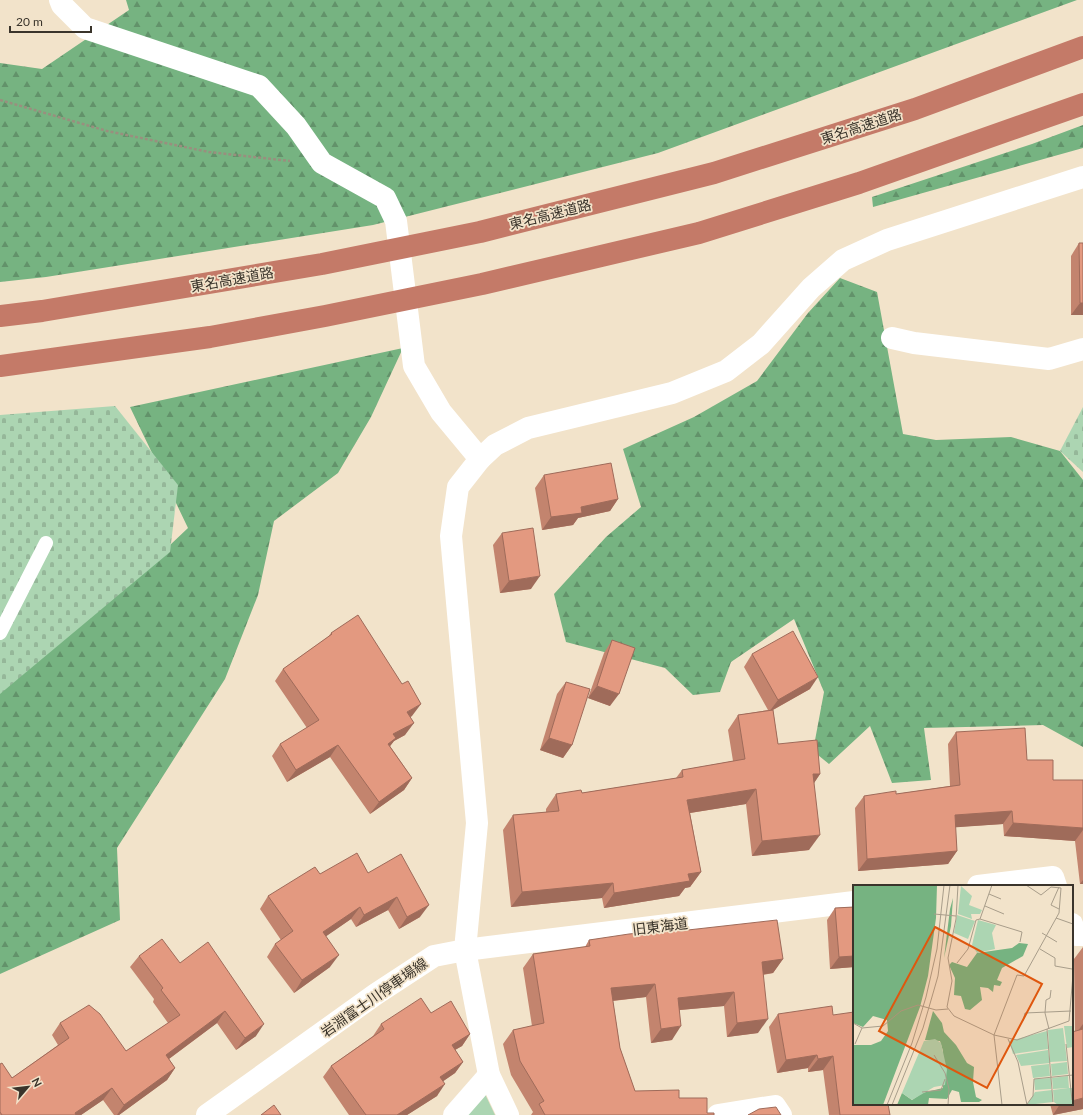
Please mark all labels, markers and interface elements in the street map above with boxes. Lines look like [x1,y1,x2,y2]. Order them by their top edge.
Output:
scale bar [10,8,91,34]
text: 20 m [16,14,43,29]
street label: 東名高速道路 [818,105,904,147]
street label: 東名高速道路 [507,196,593,232]
street label: 東名高速道路 [189,263,275,295]
inset map [853,885,1073,1105]
street label: 旧東海道 [631,914,689,938]
street label: 岩淵富士川停車場線 [318,954,430,1040]
north arrow [8,1067,48,1107]
text: N [30,1075,45,1089]

